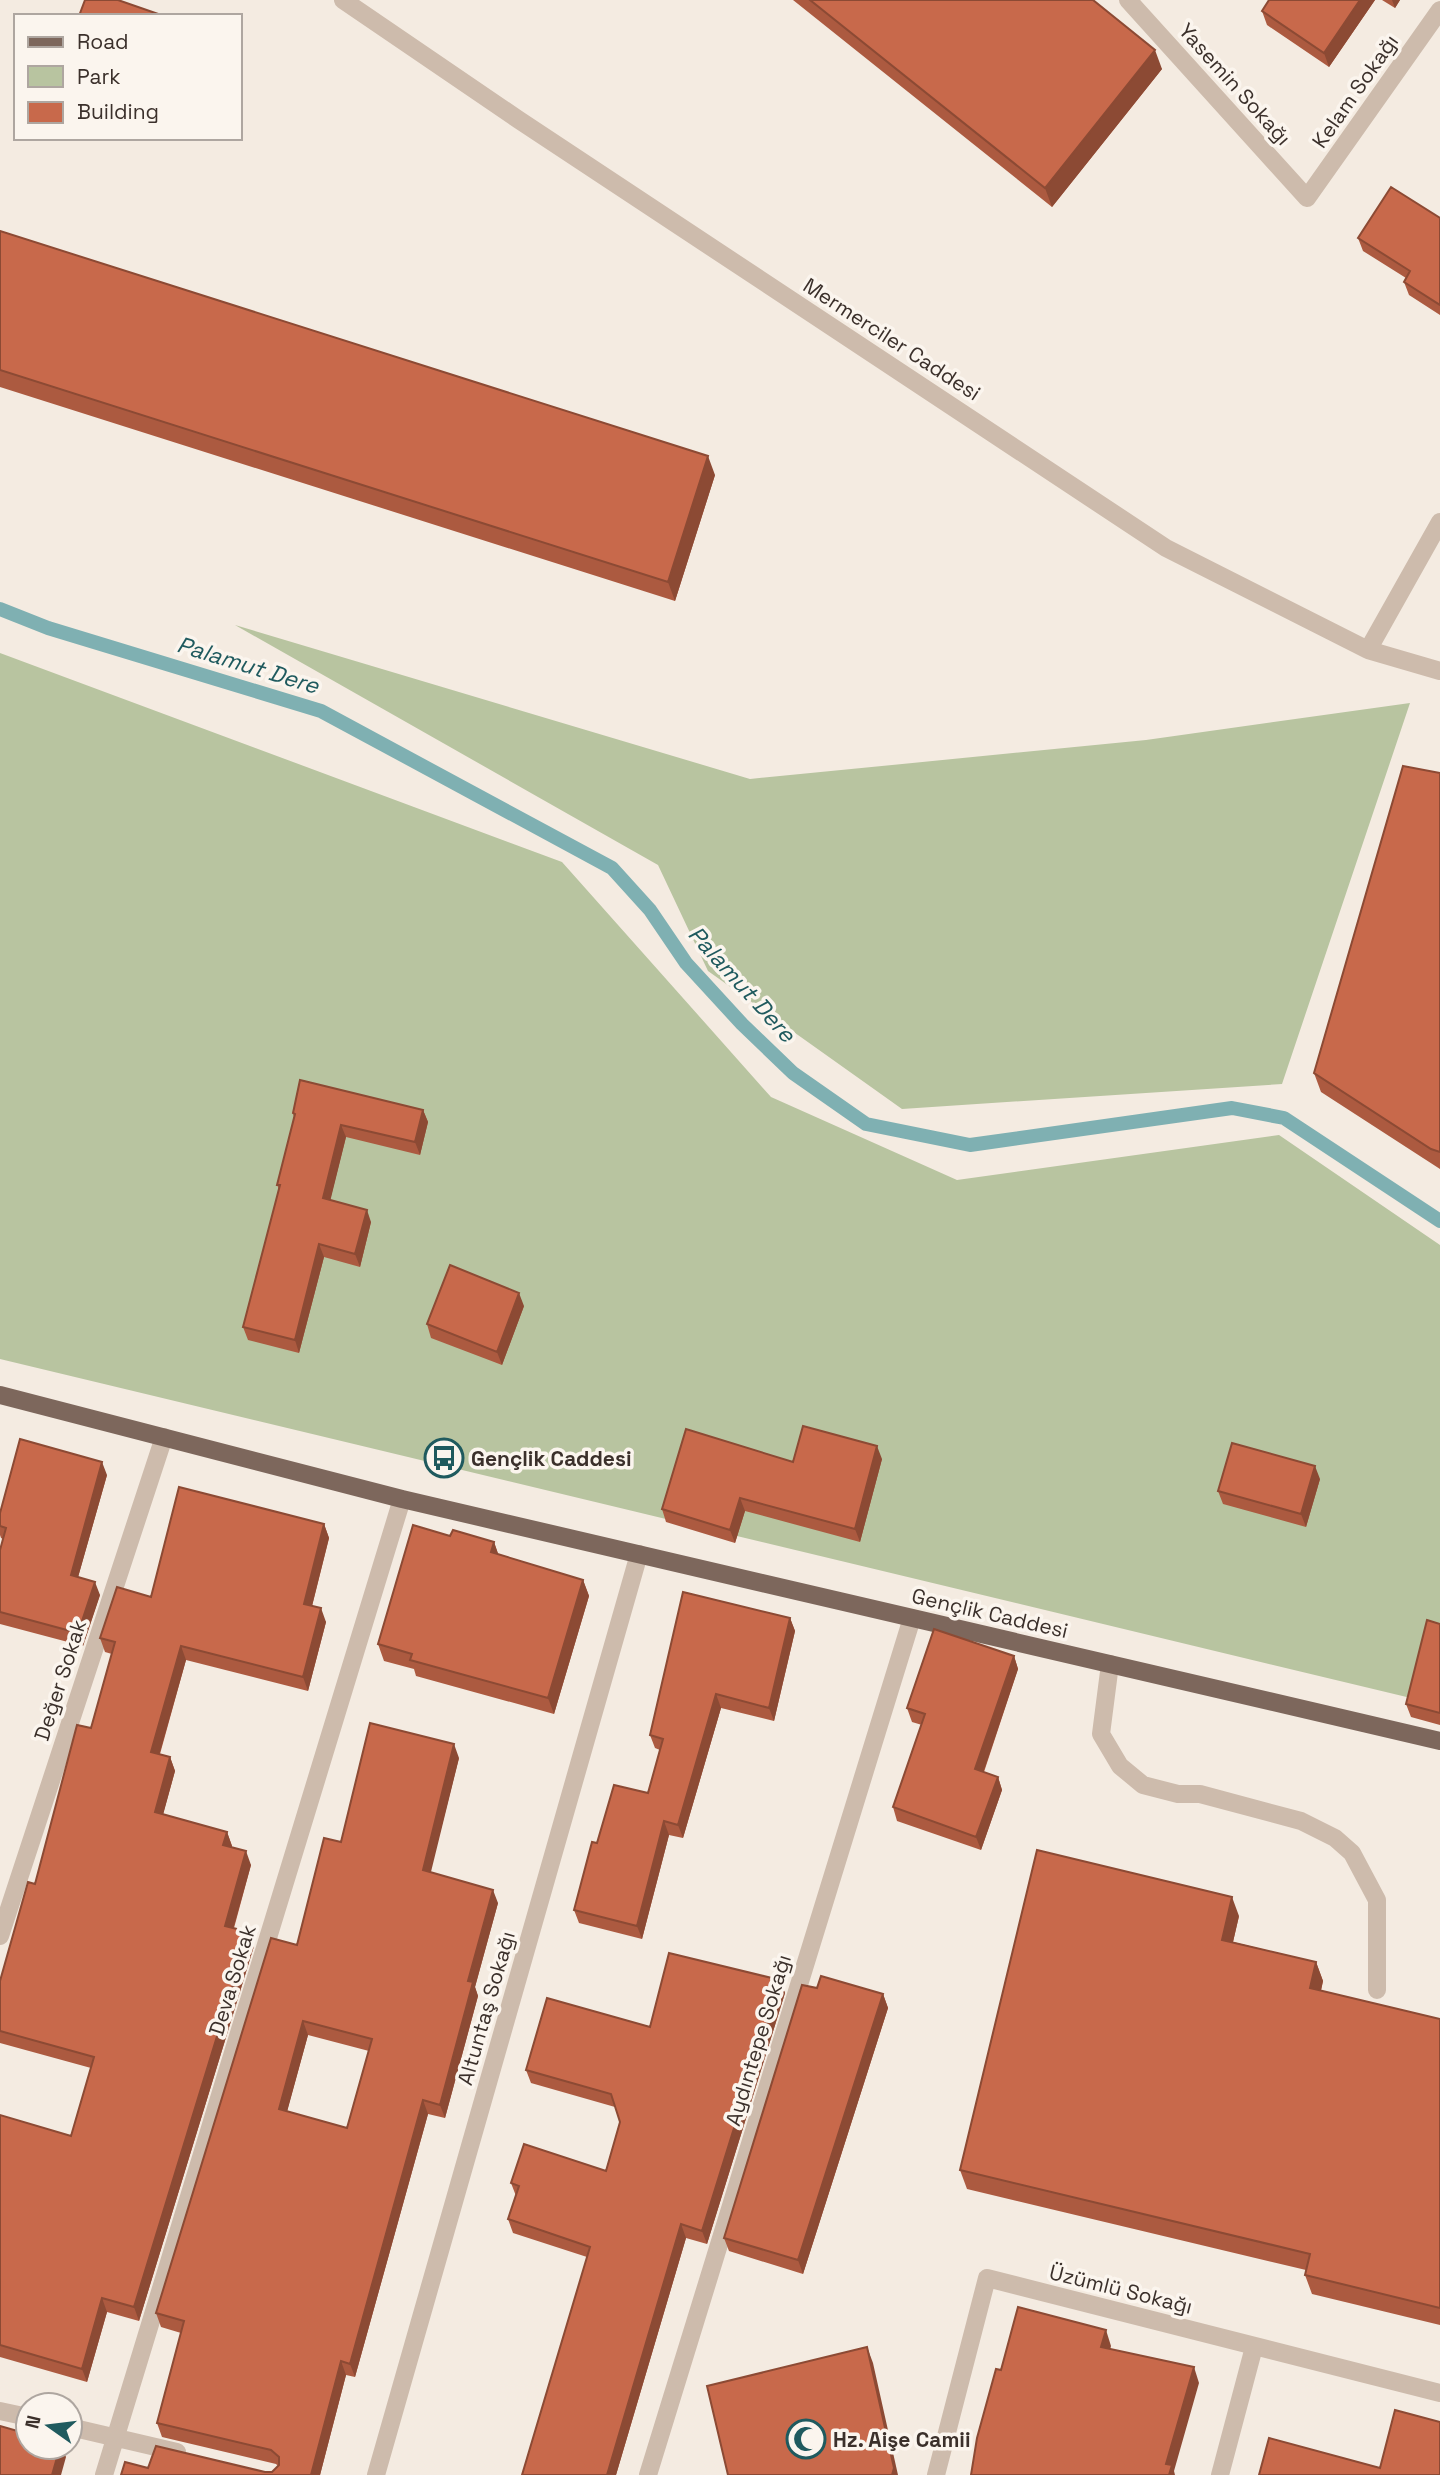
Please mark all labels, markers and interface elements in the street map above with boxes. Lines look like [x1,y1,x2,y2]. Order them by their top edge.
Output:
legend [14,14,242,140]
street label: Yasemin Sokağı [1173,17,1297,151]
text: Road [77,28,129,55]
street label: Kelam Sokağı [1306,29,1404,153]
text: Park [77,63,121,90]
text: Building [77,98,159,125]
street label: Mermerciler Caddesi [798,272,986,406]
water label: Palamut Dere [174,629,324,701]
water label: Palamut Dere [682,920,803,1050]
bus stop icon: Gençlik Caddesi [423,1437,465,1479]
place label: Gençlik Caddesi [471,1445,632,1472]
street label: Gençlik Caddesi [909,1582,1071,1644]
street label: Değer Sokak [28,1616,92,1744]
street label: Deva Sokak [202,1921,262,2039]
street label: Altuntaş Sokağı [451,1928,521,2088]
street label: Aydıntepe Sokağı [719,1951,797,2129]
street label: Üzümlü Sokağı [1047,2258,1195,2320]
north arrow [14,2391,84,2461]
text: N [19,2413,47,2431]
mosque icon: Hz. Aişe Camii [785,2418,827,2460]
place label: Hz. Aişe Camii [833,2426,971,2453]

